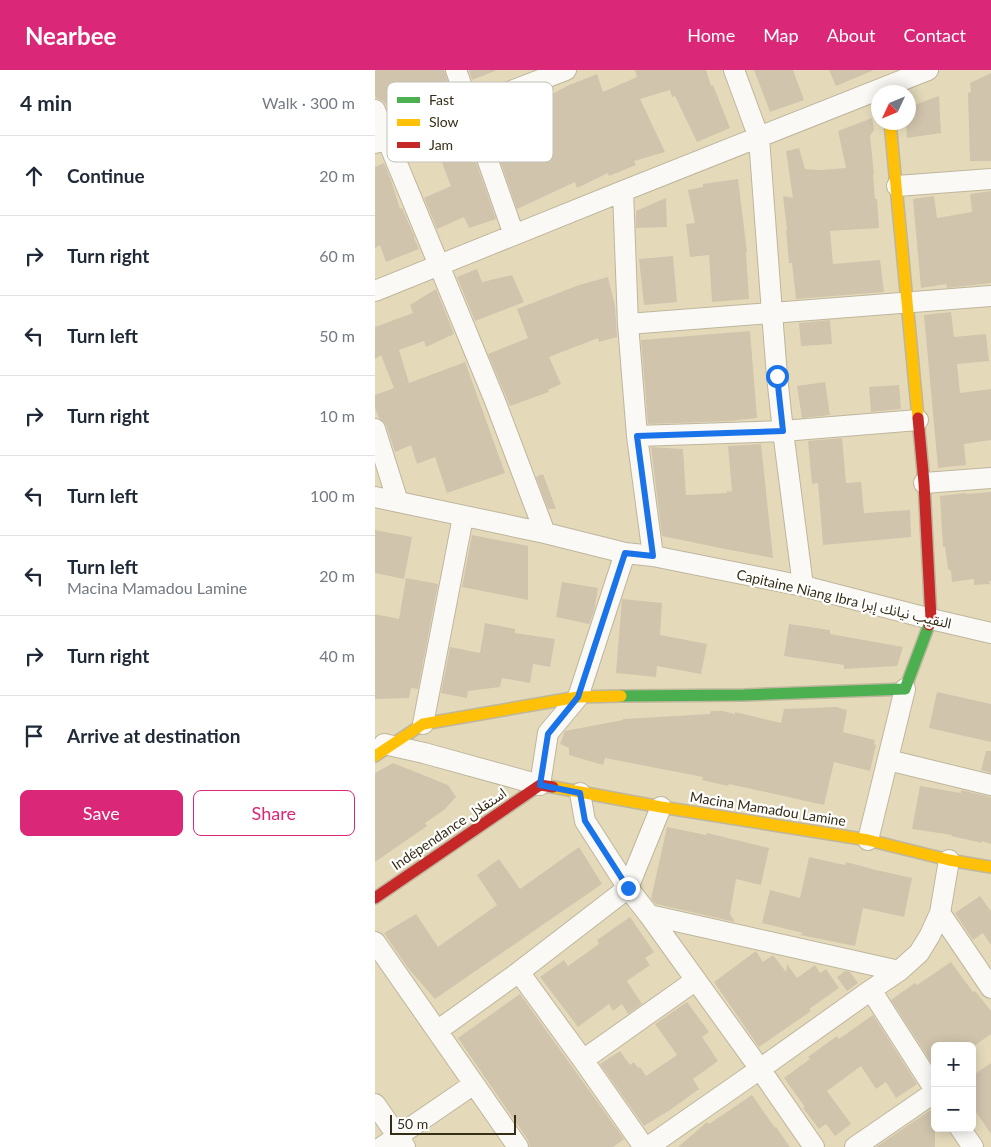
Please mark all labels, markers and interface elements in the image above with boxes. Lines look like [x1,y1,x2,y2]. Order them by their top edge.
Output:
text: Nearbee [25,21,116,50]
text: Home [687,24,735,46]
text: Map [763,24,799,46]
text: About [827,24,876,46]
text: Contact [904,24,966,46]
legend [387,82,553,162]
north arrow [871,85,916,130]
text: 4 min [20,90,72,115]
text: Fast [429,91,454,108]
text: Walk · 300 m [262,93,355,112]
text: Slow [429,113,459,130]
text: Jam [429,136,453,153]
icon: ahead [20,162,48,190]
text: Continue [67,164,145,187]
text: 20 m [319,166,355,185]
icon: right [20,242,48,270]
text: Turn right [67,244,149,267]
text: 60 m [319,246,355,265]
icon: left [20,322,48,350]
text: Turn left [67,324,138,347]
text: 50 m [319,326,355,345]
route start [766,365,789,388]
icon: right [20,402,48,430]
text: Turn right [67,404,149,427]
text: 10 m [319,406,355,425]
icon: left [20,482,48,510]
text: Turn left [67,484,138,507]
text: 100 m [310,486,355,505]
text: Turn left [67,555,138,578]
icon: left [20,562,48,590]
street label: Capitaine Niang Ibra النقيب نيانك إبرا [735,565,953,634]
text: 20 m [319,566,355,585]
text: Macina Mamadou Lamine [67,578,247,597]
icon: right [20,642,48,670]
text: Turn right [67,644,149,667]
text: 40 m [319,646,355,665]
icon: arrive [20,722,48,750]
text: Arrive at destination [67,724,240,747]
street label: Indépendance استقلال [388,784,510,874]
street label: Macina Mamadou Lamine [689,788,847,829]
button: Save [20,790,183,836]
button: Share [193,790,355,836]
route end [617,877,640,900]
map controls [931,1042,976,1132]
button: + [931,1042,976,1087]
button: − [931,1087,976,1132]
scale bar [390,1112,516,1135]
text: 50 m [397,1115,428,1132]

